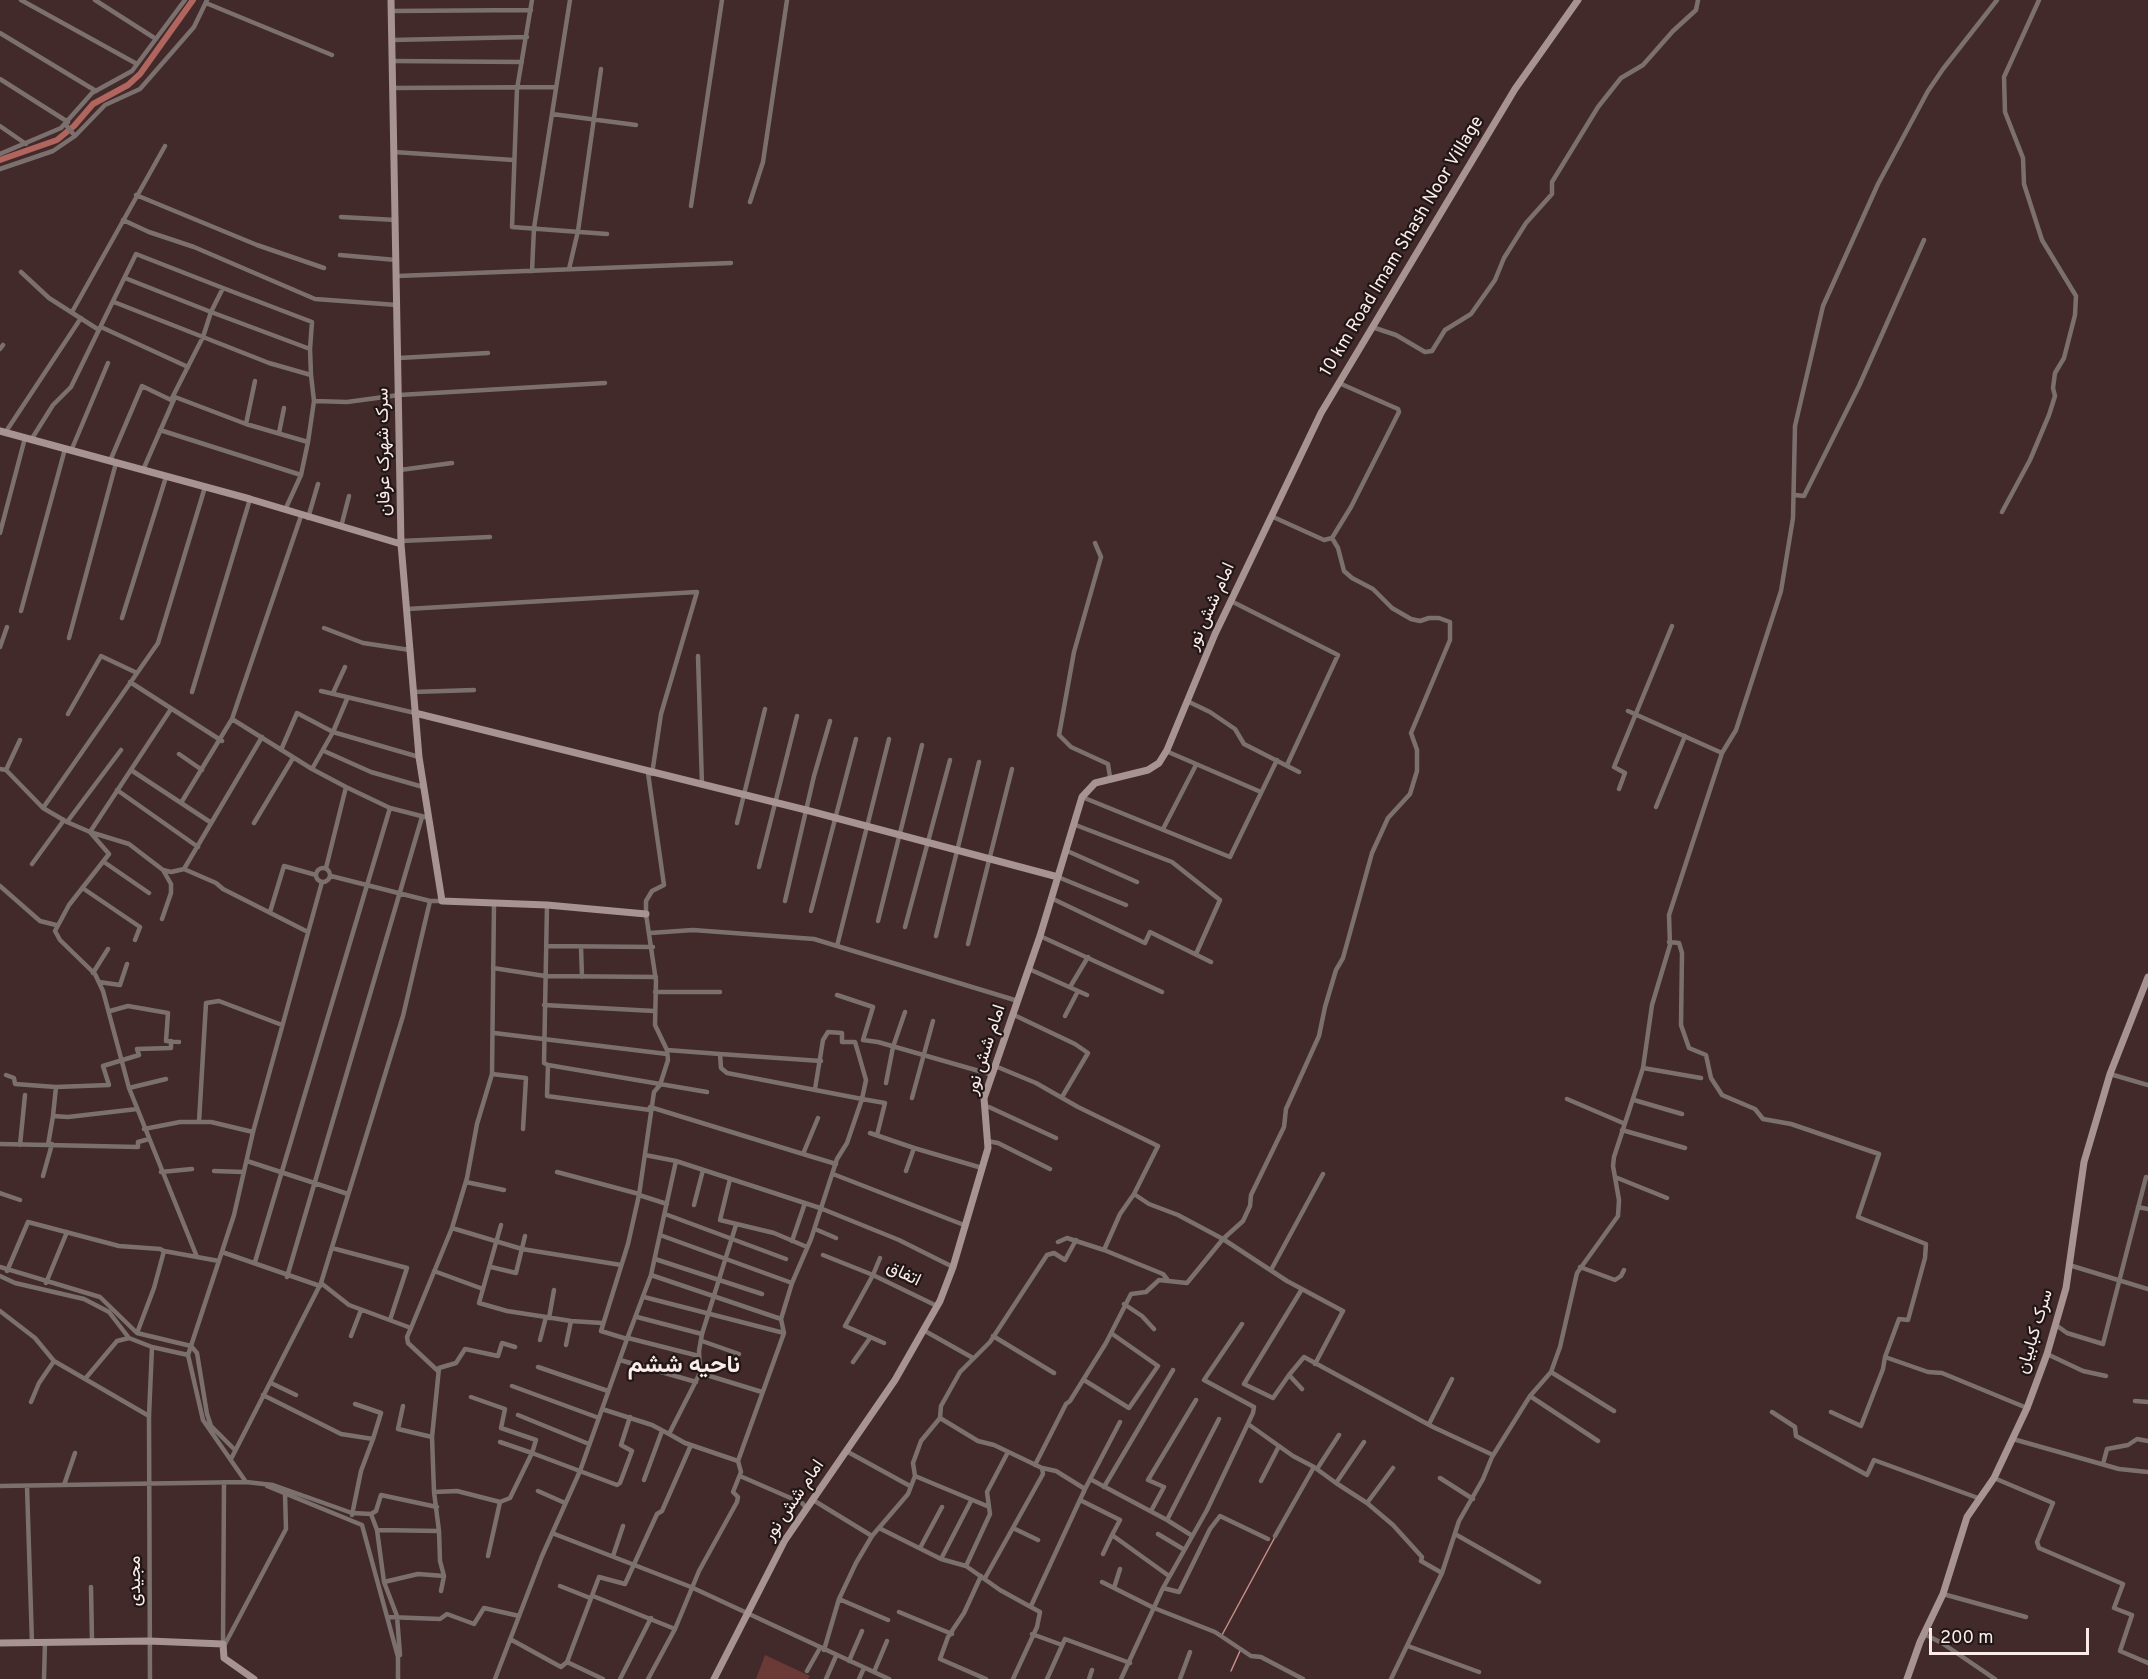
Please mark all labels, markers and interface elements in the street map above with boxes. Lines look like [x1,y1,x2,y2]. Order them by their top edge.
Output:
street label: 10 km Road Imam Shash Noor Village [1317,113,1489,381]
street label: سرک شهرک عرفان [373,388,397,516]
street label: امام شش نور [1183,560,1241,654]
street label: امام شش نور [962,1002,1012,1098]
street label: اتفاق [882,1257,924,1293]
street label: سرک کبابیان [2013,1287,2059,1377]
district label: ناحیه ششم [628,1353,740,1381]
street label: امام شش نور [760,1456,830,1546]
street label: مجیدی [125,1556,147,1606]
scale bar [1932,1616,2092,1654]
text: 200 m [1940,1627,1993,1650]

